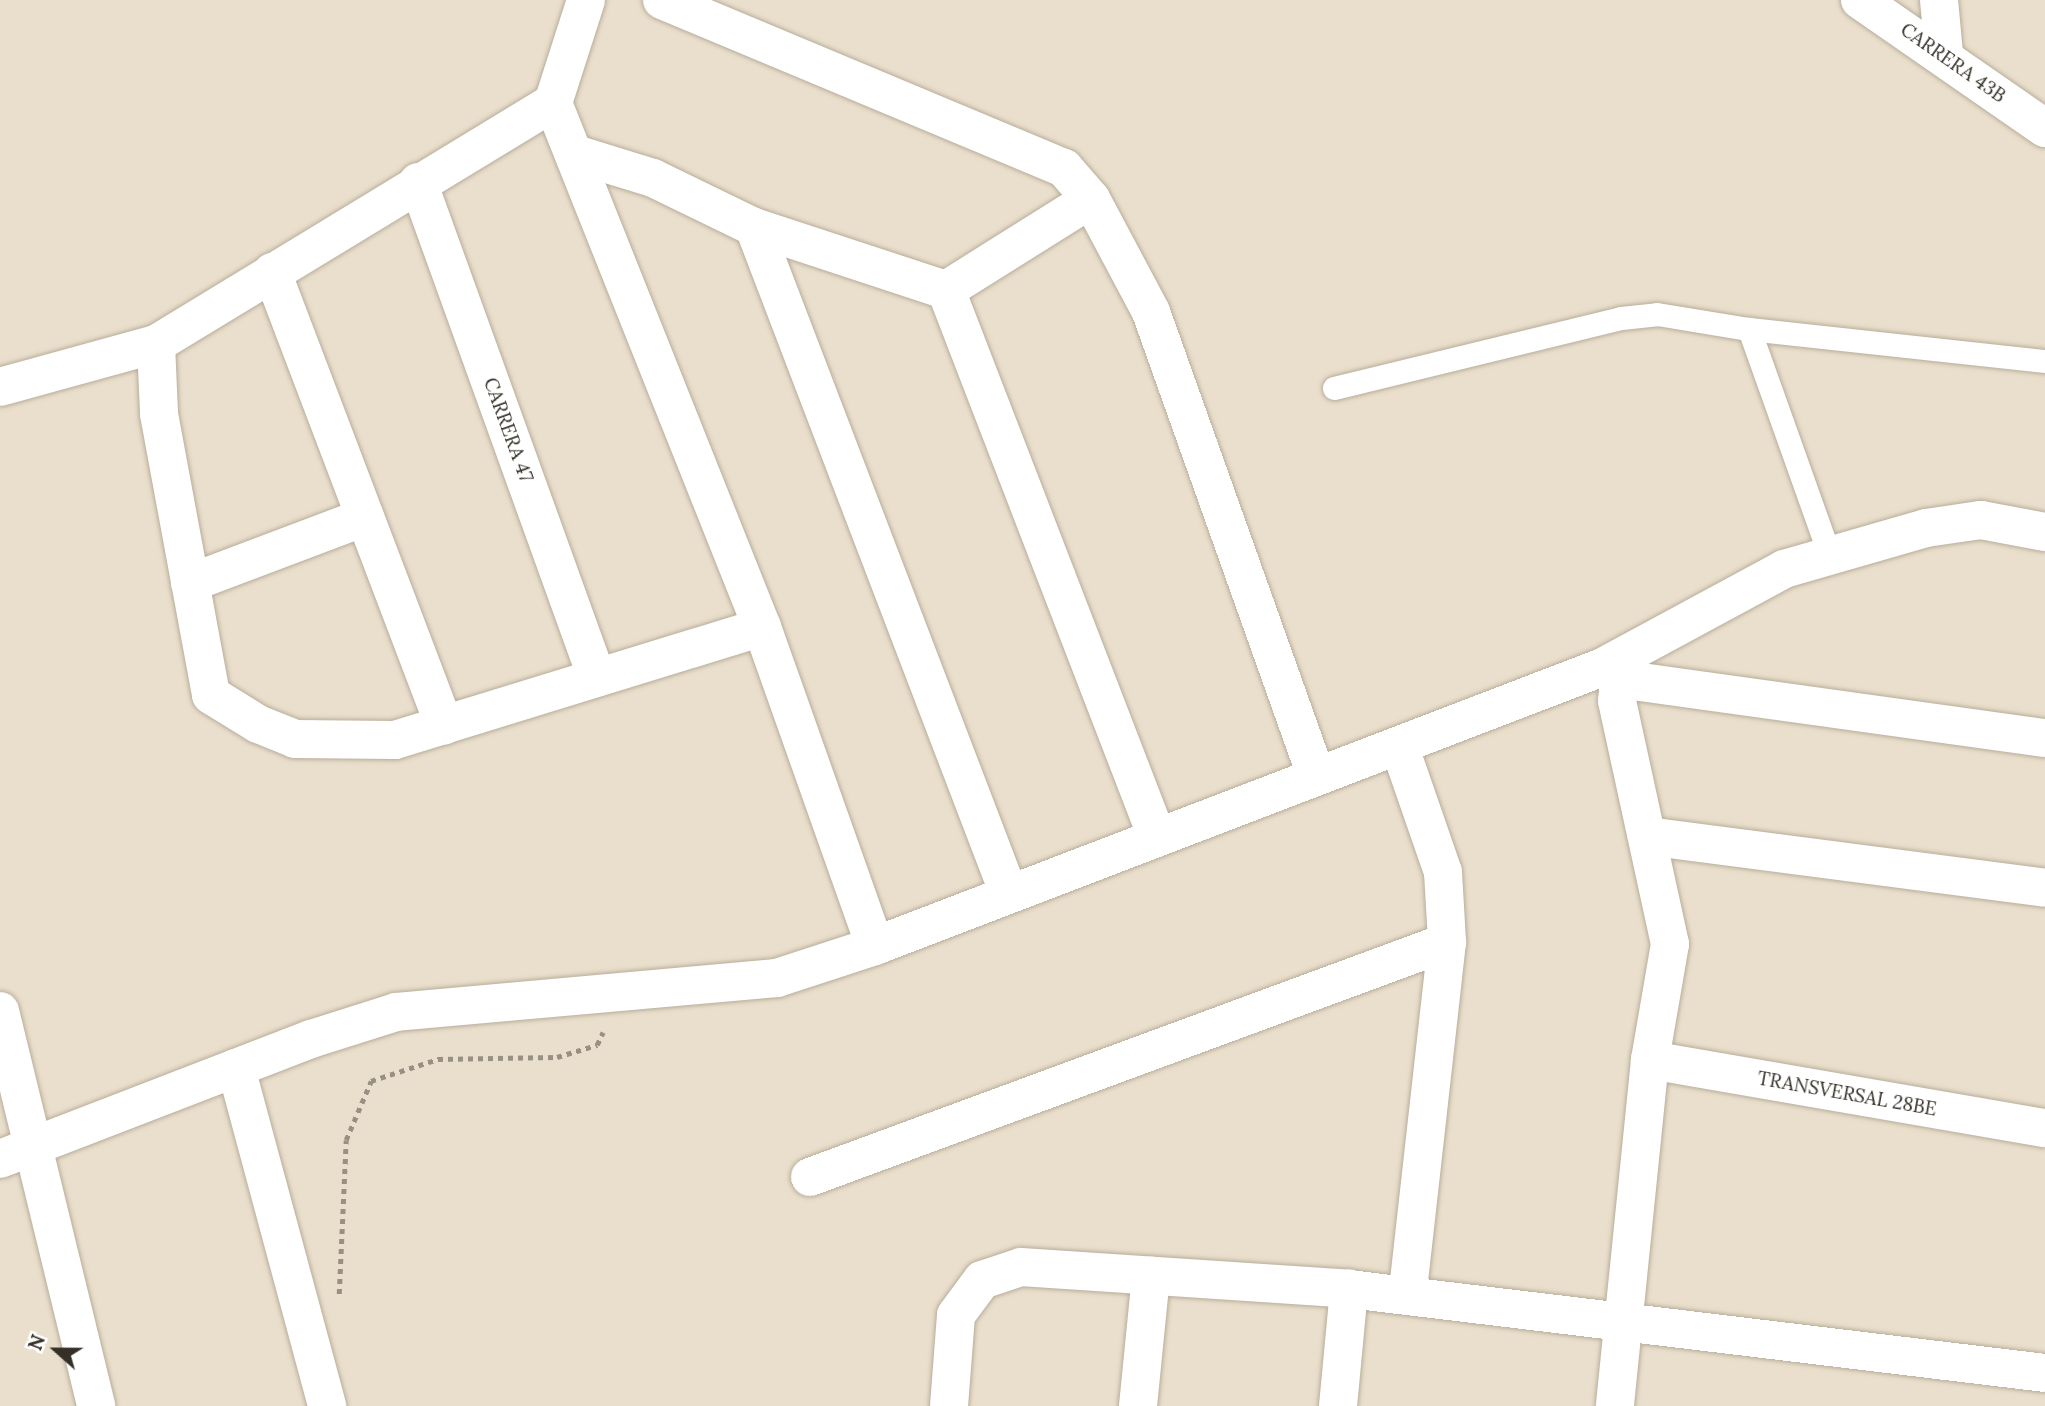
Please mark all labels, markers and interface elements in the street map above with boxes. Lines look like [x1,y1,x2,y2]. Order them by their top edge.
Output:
street label: CARRERA 43B [1896,18,2010,108]
street label: CARRERA 47 [479,375,537,485]
street label: TRANSVERSAL 28BE [1756,1067,1938,1121]
north arrow [21,1315,91,1385]
text: N [23,1331,50,1354]

